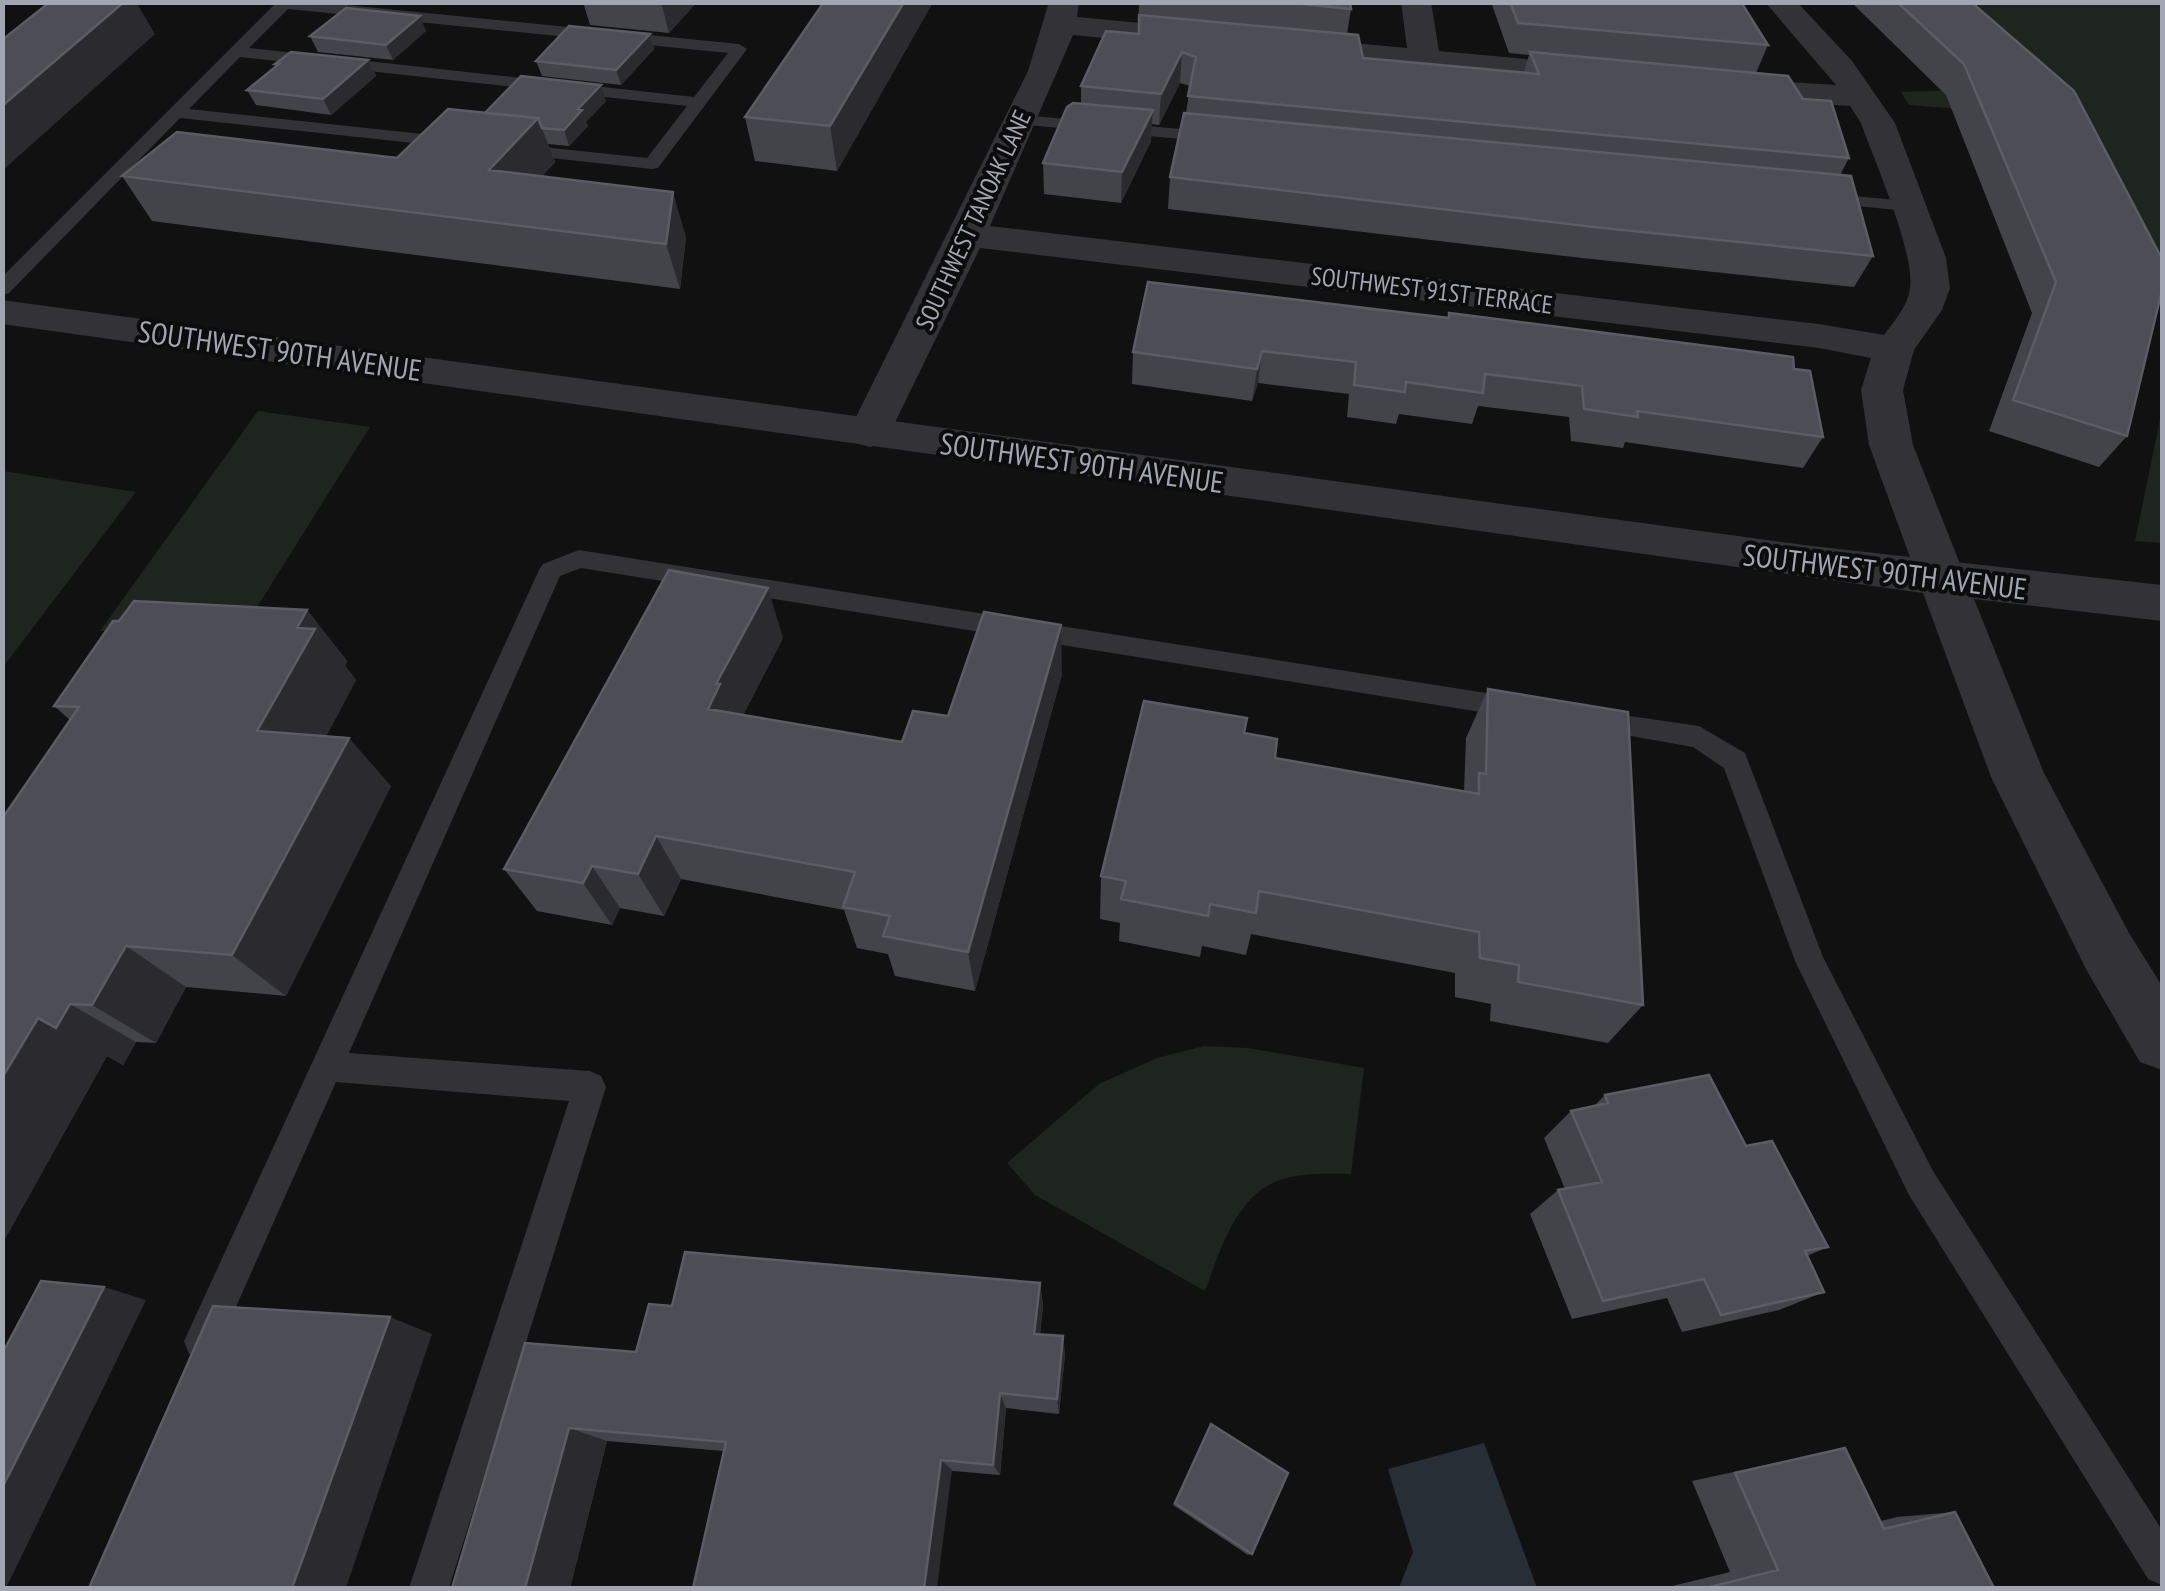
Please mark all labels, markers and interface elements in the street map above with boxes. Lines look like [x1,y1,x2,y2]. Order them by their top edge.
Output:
street label: SOUTHWEST TANOAK LANE [908,105,1038,335]
street label: SOUTHWEST 91ST TERRACE [1309,259,1555,321]
street label: SOUTHWEST 90TH AVENUE [136,311,424,389]
street label: SOUTHWEST 90TH AVENUE [938,423,1226,501]
street label: SOUTHWEST 90TH AVENUE [1741,534,2029,608]

